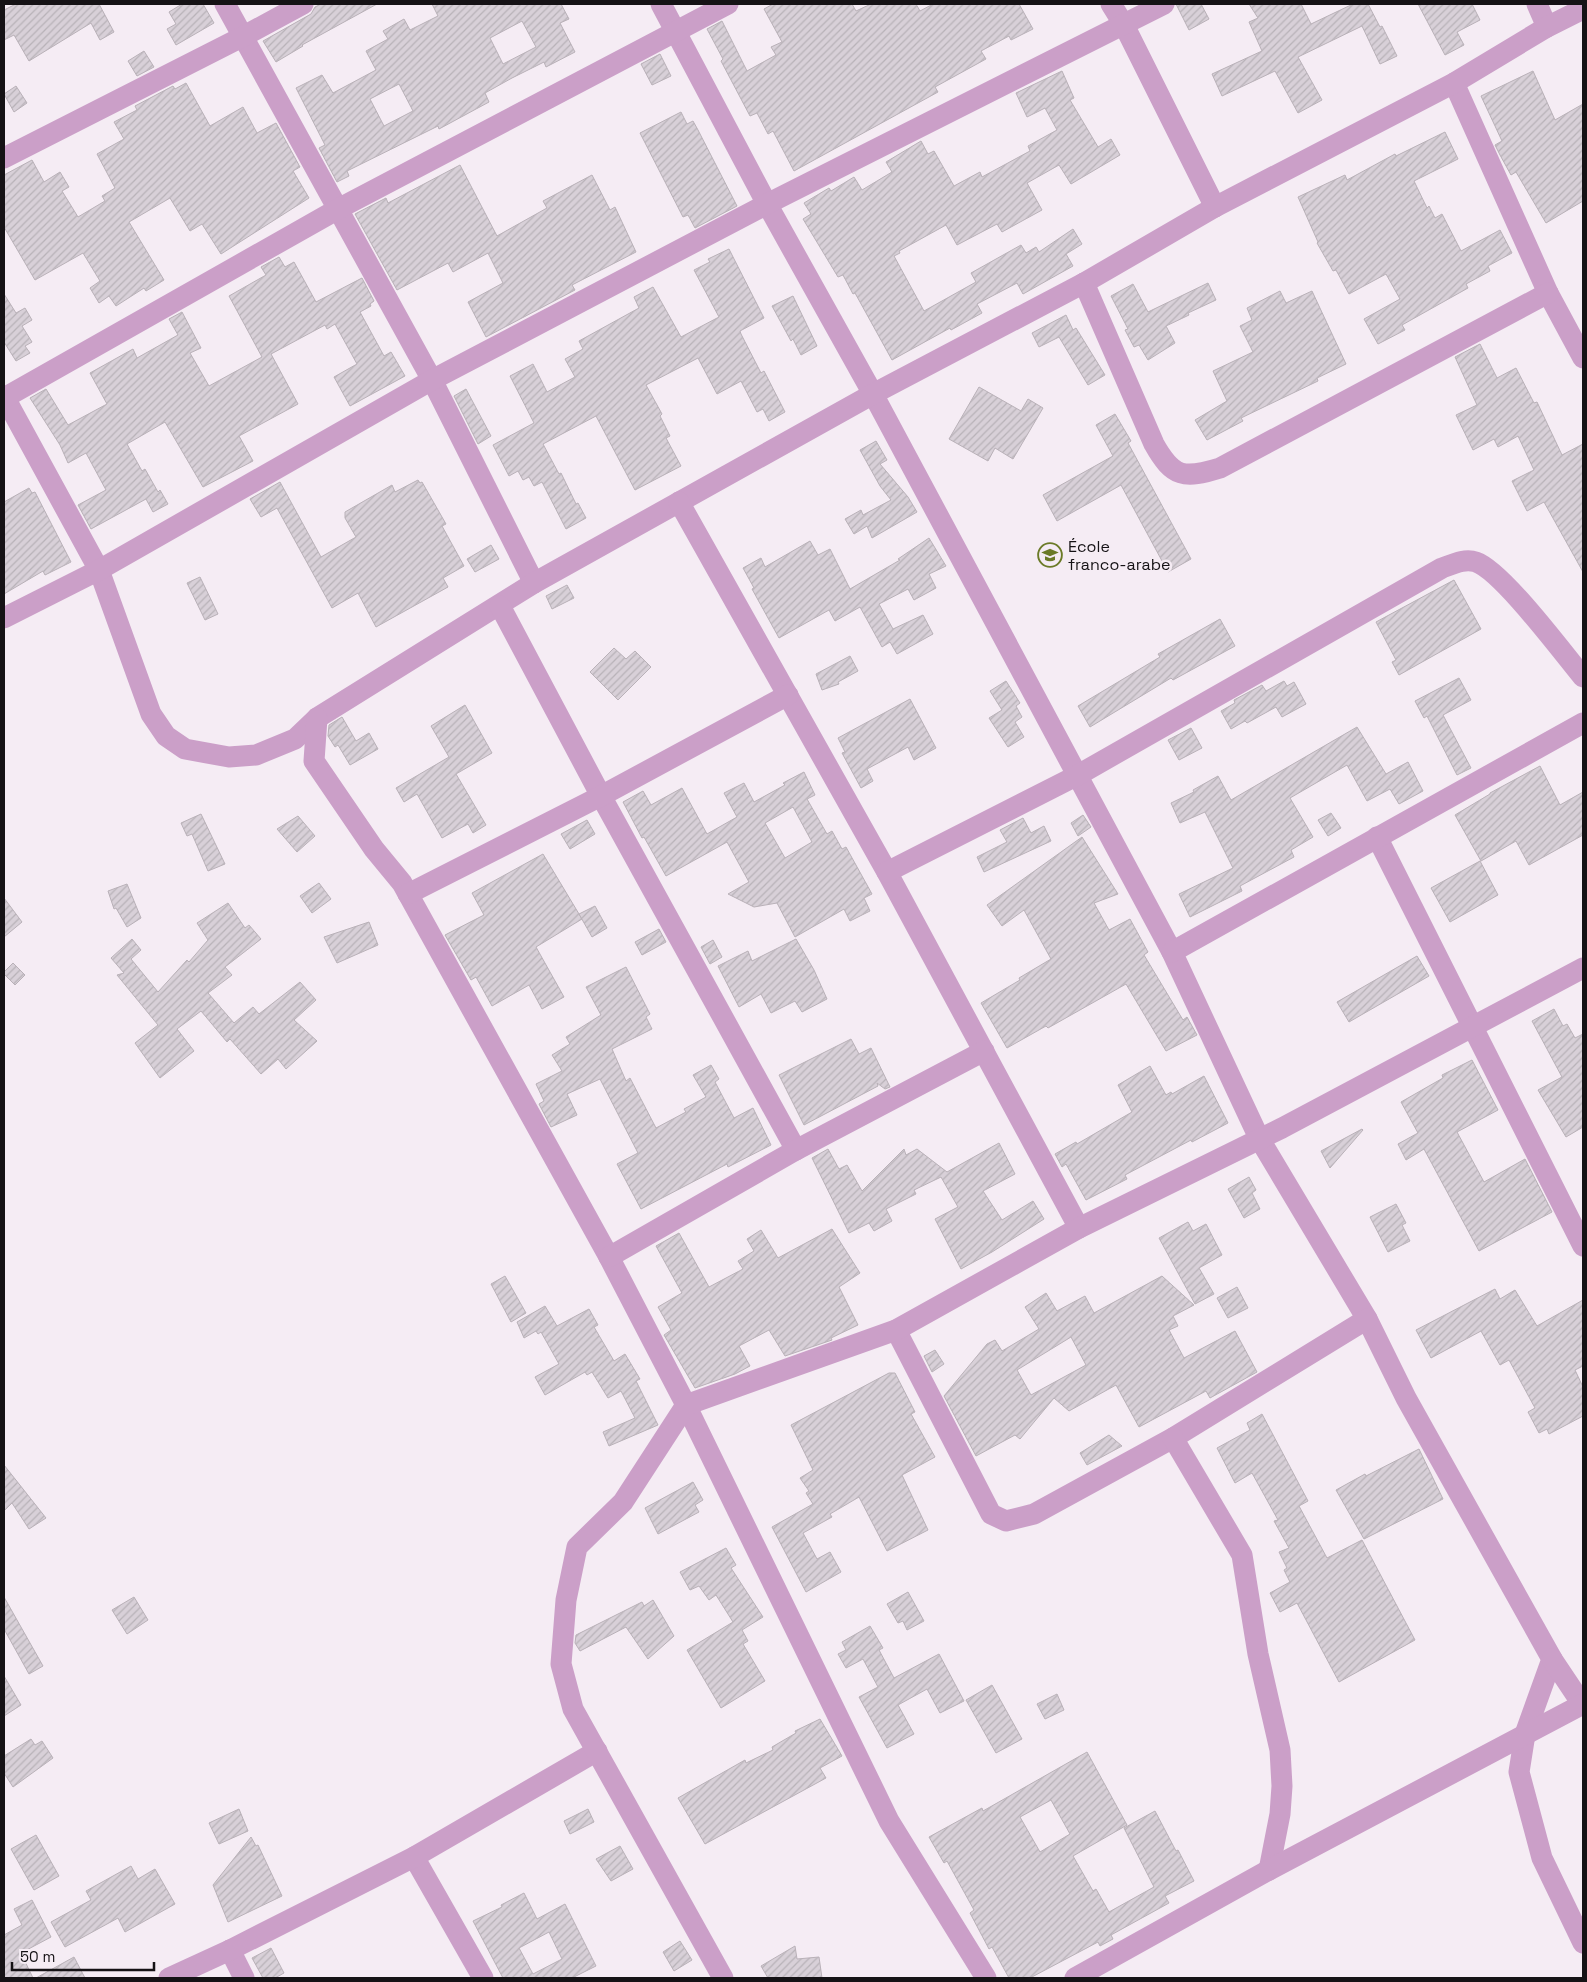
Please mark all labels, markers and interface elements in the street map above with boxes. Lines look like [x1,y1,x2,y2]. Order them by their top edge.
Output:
place label: École franco-arabe [1068,536,1171,575]
school or university icon: École franco-arabe [1037,542,1063,568]
scale bar [12,1940,155,1972]
text: 50 m [20,1947,55,1966]

